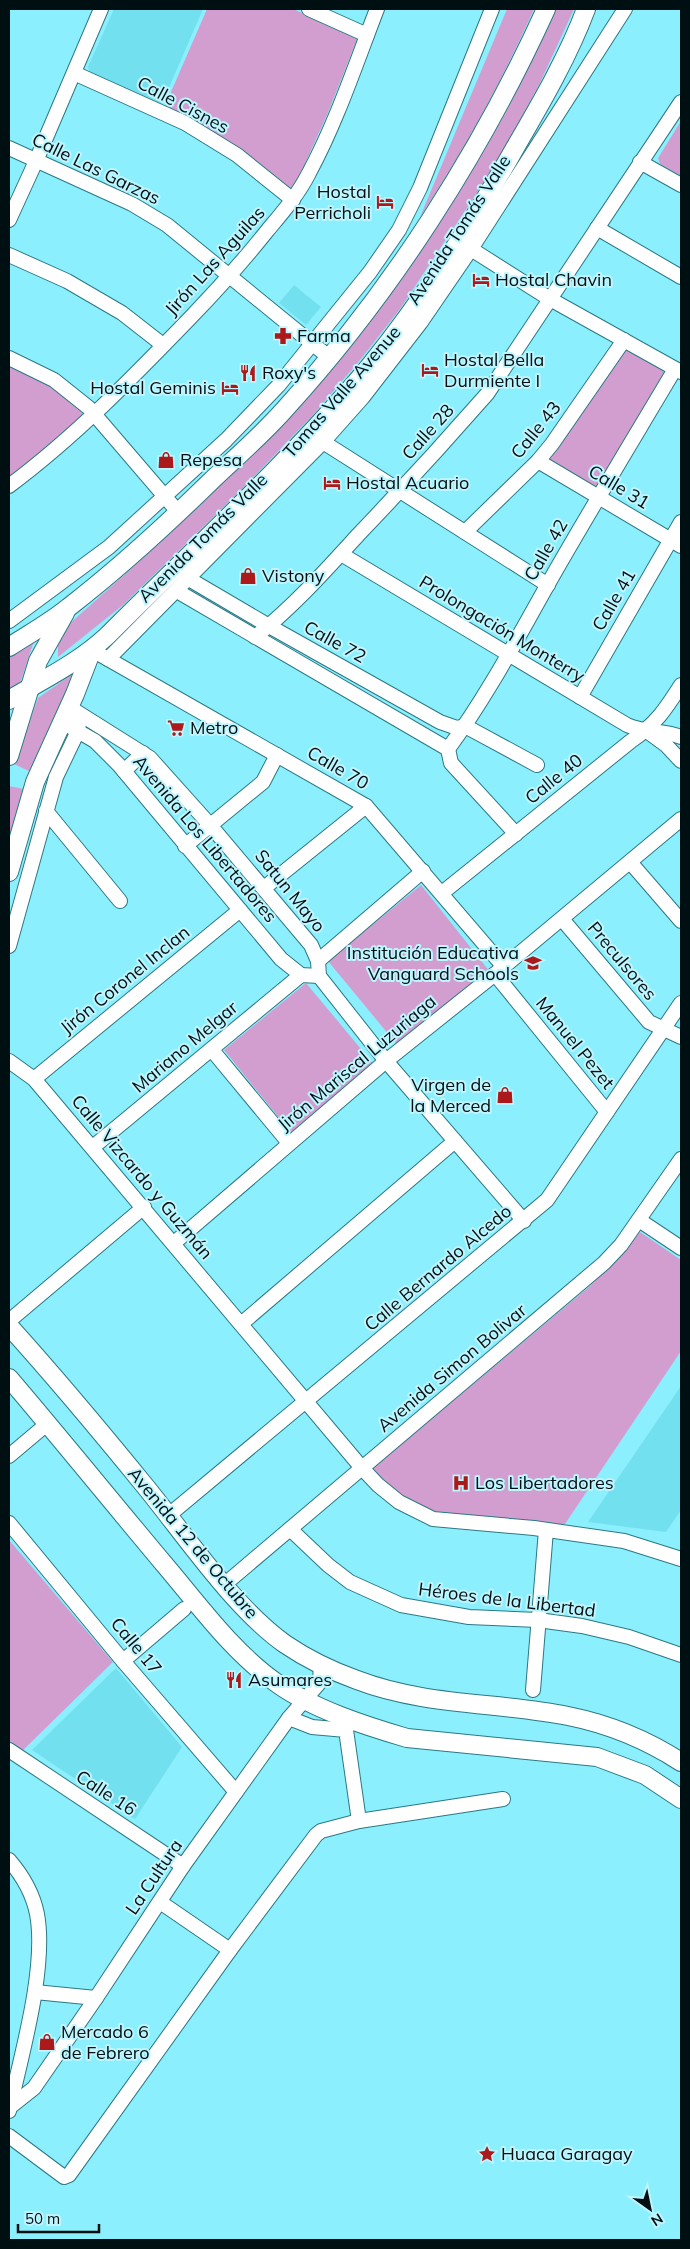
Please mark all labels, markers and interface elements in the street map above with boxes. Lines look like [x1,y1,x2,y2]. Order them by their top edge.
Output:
street label: Calle Cisnes [133,71,233,138]
street label: Calle Las Garzas [28,128,164,210]
street label: Avenida Tomás Valle [402,151,516,309]
place label: Hostal Perricholi [294,180,371,224]
hotel icon: Hostal Perricholi [375,192,395,212]
street label: Jirón Las Aguilas [160,201,270,320]
place label: Hostal Chavin [495,268,612,291]
hotel icon: Hostal Chavin [471,270,491,290]
street label: Tomas Valle Avenue [278,321,405,463]
place label: Farma [297,324,351,347]
pharmacy icon: Farma [273,326,293,346]
place label: Hostal Bella Durmiente I [444,348,544,392]
hotel icon: Hostal Bella Durmiente I [420,360,440,380]
place label: Roxy's [262,361,316,384]
restaurant icon: Roxy's [238,363,258,383]
place label: Hostal Geminis [90,376,216,399]
hotel icon: Hostal Geminis [220,378,240,398]
street label: Calle 43 [505,396,566,463]
street label: Calle 28 [397,399,459,464]
place label: Repesa [180,448,242,471]
shop icon: Repesa [156,450,176,470]
street label: Calle 31 [584,459,654,514]
street label: Avenida Tomás Valle [133,468,272,607]
place label: Hostal Acuario [346,471,469,494]
hotel icon: Hostal Acuario [322,473,342,493]
street label: Calle 42 [519,515,572,585]
place label: Vistony [262,564,325,587]
street label: Calle 41 [587,565,640,635]
shop icon: Vistony [238,566,258,586]
street label: Prolongación Monterry [415,570,590,687]
street label: Calle 72 [300,615,370,668]
place label: Metro [190,716,238,739]
supermarket icon: Metro [166,718,186,738]
street label: Calle 70 [303,741,373,794]
street label: Calle 40 [520,748,587,809]
street label: Avenida Los Libertadores [129,750,282,927]
street label: Satun Mayo [250,845,331,937]
street label: Preculsores [583,917,662,1005]
street label: Jirón Coronel Inclan [55,920,194,1039]
place label: Institución Educativa Vanguard Schools [347,941,519,985]
school or university icon: Institución Educativa Vanguard Schools [523,953,543,973]
street label: Jirón Mariscal Luzuriaga [273,990,441,1136]
street label: Manuel Pezet [531,992,620,1094]
street label: Mariano Melgar [127,995,243,1098]
place label: Virgen de la Merced [410,1073,491,1117]
shop icon: Virgen de la Merced [495,1085,515,1105]
street label: Calle Vizcardo y Guzmán [67,1090,218,1264]
street label: Calle Bernardo Alcedo [359,1199,516,1336]
street label: Avenida Simon Bolivar [372,1298,531,1437]
street label: Avenida 12 de Octubre [123,1462,264,1623]
place label: Los Libertadores [475,1471,614,1494]
hospital icon: Los Libertadores [451,1473,471,1493]
street label: Héroes de la Libertad [417,1577,597,1622]
street label: Calle 17 [106,1612,167,1679]
place label: Asumares [248,1668,332,1691]
restaurant icon: Asumares [224,1670,244,1690]
street label: Calle 16 [72,1765,141,1821]
street label: La Cultura [120,1835,187,1919]
place label: Mercado 6 de Febrero [61,2020,150,2064]
shop icon: Mercado 6 de Febrero [37,2032,57,2052]
place label: Huaca Garagay [501,2142,633,2165]
place icon: Huaca Garagay [477,2144,497,2164]
north arrow [625,2184,675,2234]
scale bar [18,2202,99,2234]
text: 50 m [25,2209,60,2228]
text: N [648,2209,666,2230]

